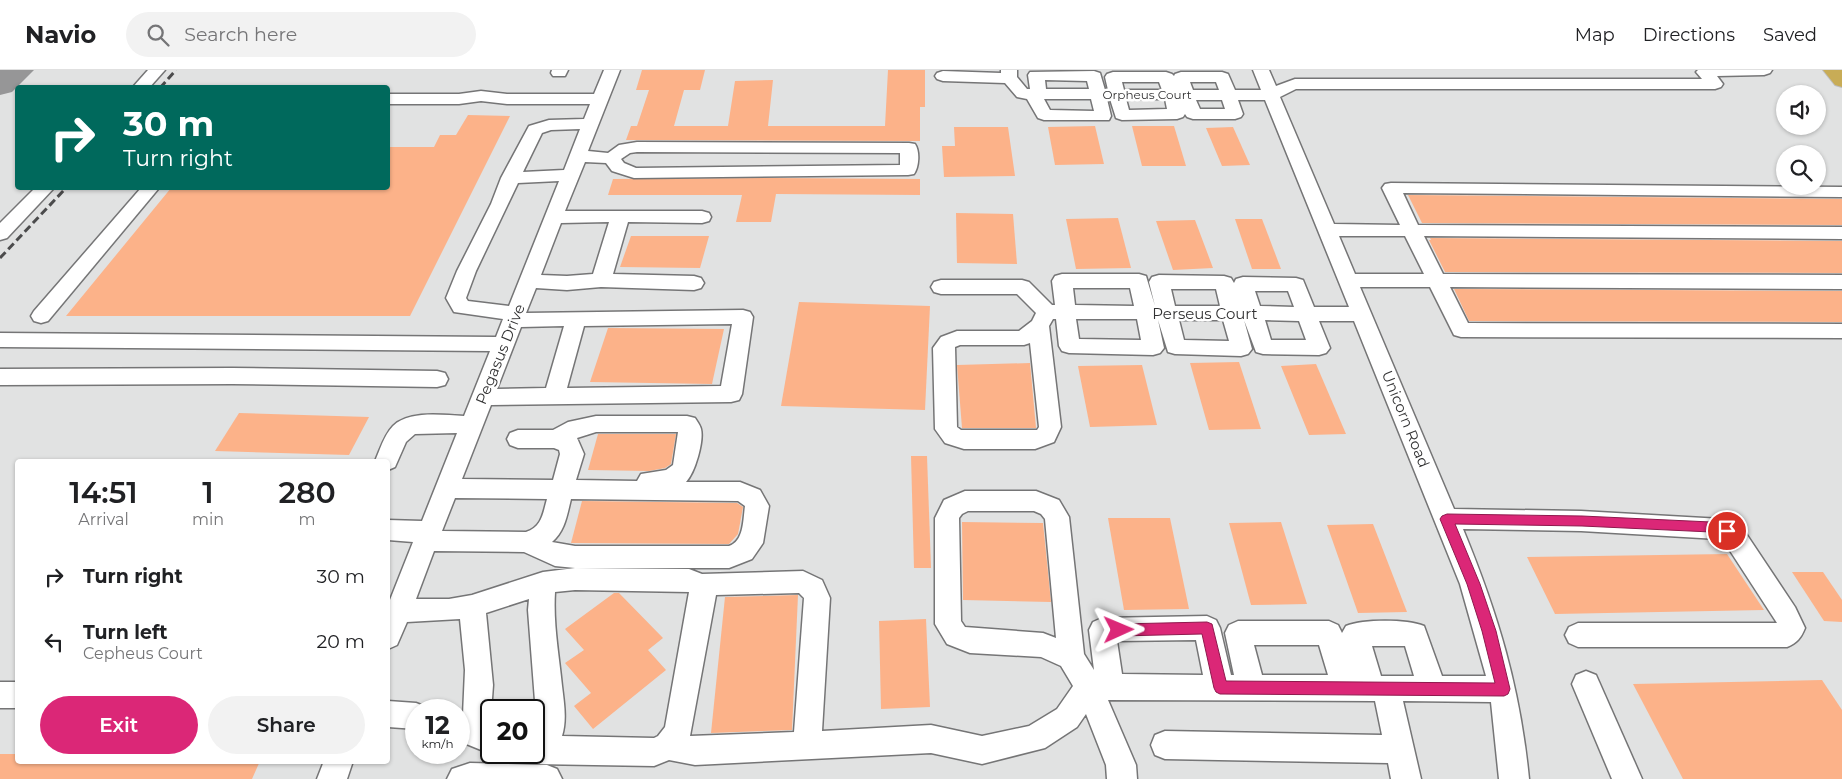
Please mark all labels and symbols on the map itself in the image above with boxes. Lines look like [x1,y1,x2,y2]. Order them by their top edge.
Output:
street label: Orpheus Court [1102,87,1192,102]
street label: Pegasus Drive [471,301,529,407]
street label: Perseus Court [1152,304,1258,323]
street label: Unicorn Road [1378,368,1434,470]
pin [1706,510,1748,552]
position arrow [1092,603,1144,655]
speed limit sign: 20 [480,699,545,764]

